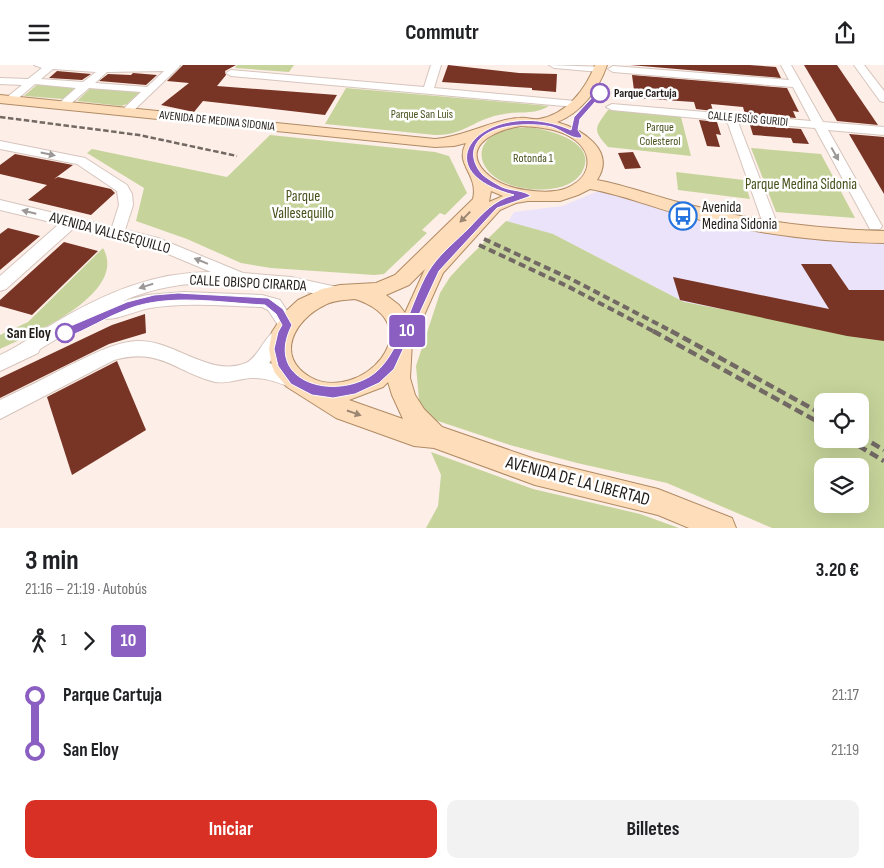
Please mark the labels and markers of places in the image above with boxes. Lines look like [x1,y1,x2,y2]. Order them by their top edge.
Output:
marker: Parque Cartuja [590,83,610,103]
place label: Parque Cartuja [614,86,677,101]
place label: Avenida Medina Sidonia [701,198,777,234]
bus stop icon: Avenida Medina Sidonia [668,201,698,231]
marker: San Eloy [55,323,75,343]
place label: San Eloy [7,324,52,343]

